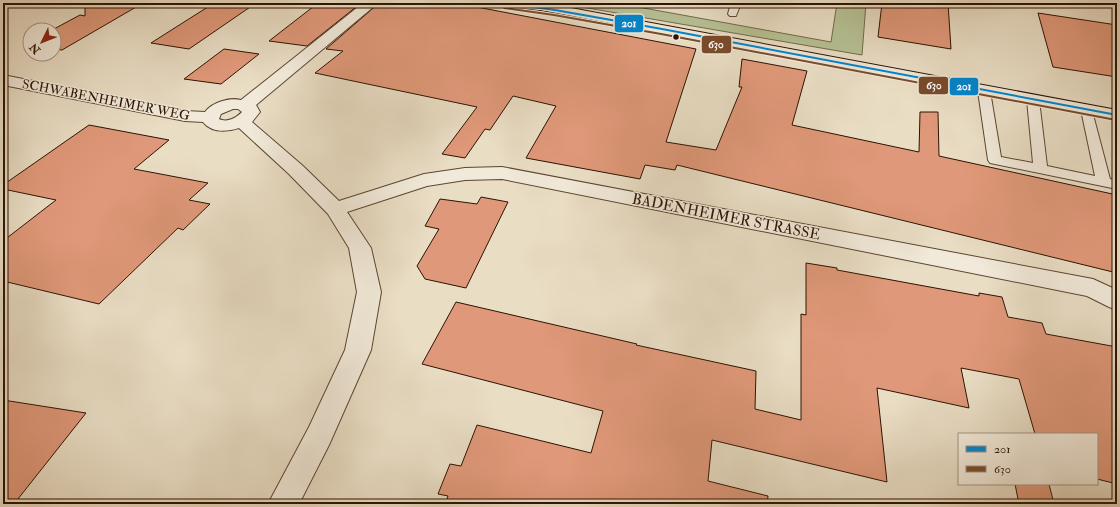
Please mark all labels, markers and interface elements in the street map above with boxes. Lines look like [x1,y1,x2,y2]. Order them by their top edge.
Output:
line badge: 201 [614,14,644,33]
text: 201 [621,17,637,30]
north arrow [22,22,62,62]
unlabelled marker [671,32,681,42]
line badge: 630 [701,35,732,54]
text: 630 [708,38,724,51]
text: N [26,40,44,57]
street label: SCHWABENHEIMER WEG [21,76,191,124]
line badge: 630 [918,76,949,95]
line badge: 201 [949,77,979,96]
text: 630 [926,79,942,92]
text: 201 [956,80,972,93]
street label: BADENHEIMER STRASSE [630,189,822,245]
legend [958,433,1098,485]
text: 201 [994,442,1010,457]
text: 630 [994,462,1011,477]

